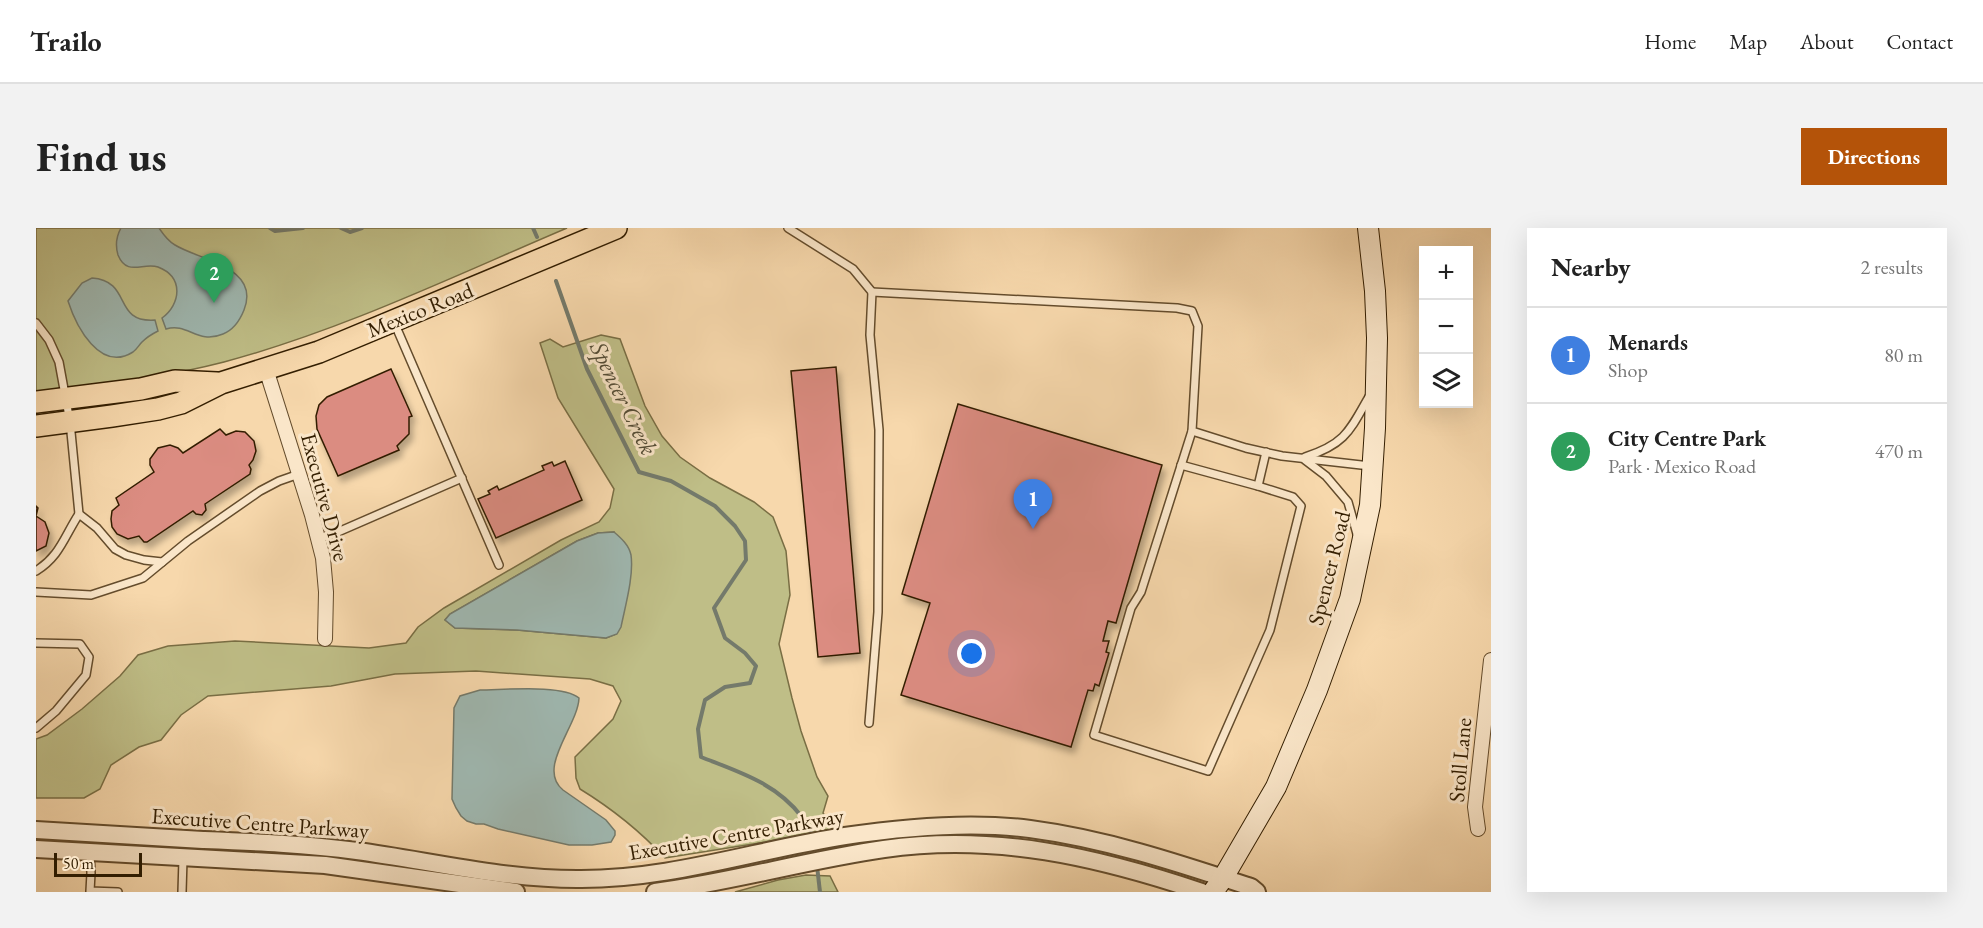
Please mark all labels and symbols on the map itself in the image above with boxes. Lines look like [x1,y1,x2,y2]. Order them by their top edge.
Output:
pin: 2 [194,254,234,303]
street label: Mexico Road [362,275,478,344]
water label: Spencer Creek [583,335,665,460]
street label: Executive Drive [294,430,356,565]
pin: 1 [1014,480,1052,529]
street label: Spencer Road [1301,507,1357,628]
your location [957,639,986,668]
street label: Stoll Lane [1442,716,1478,803]
street label: Executive Centre Parkway [150,801,370,845]
street label: Executive Centre Parkway [626,801,846,867]
scale bar [54,850,142,878]

